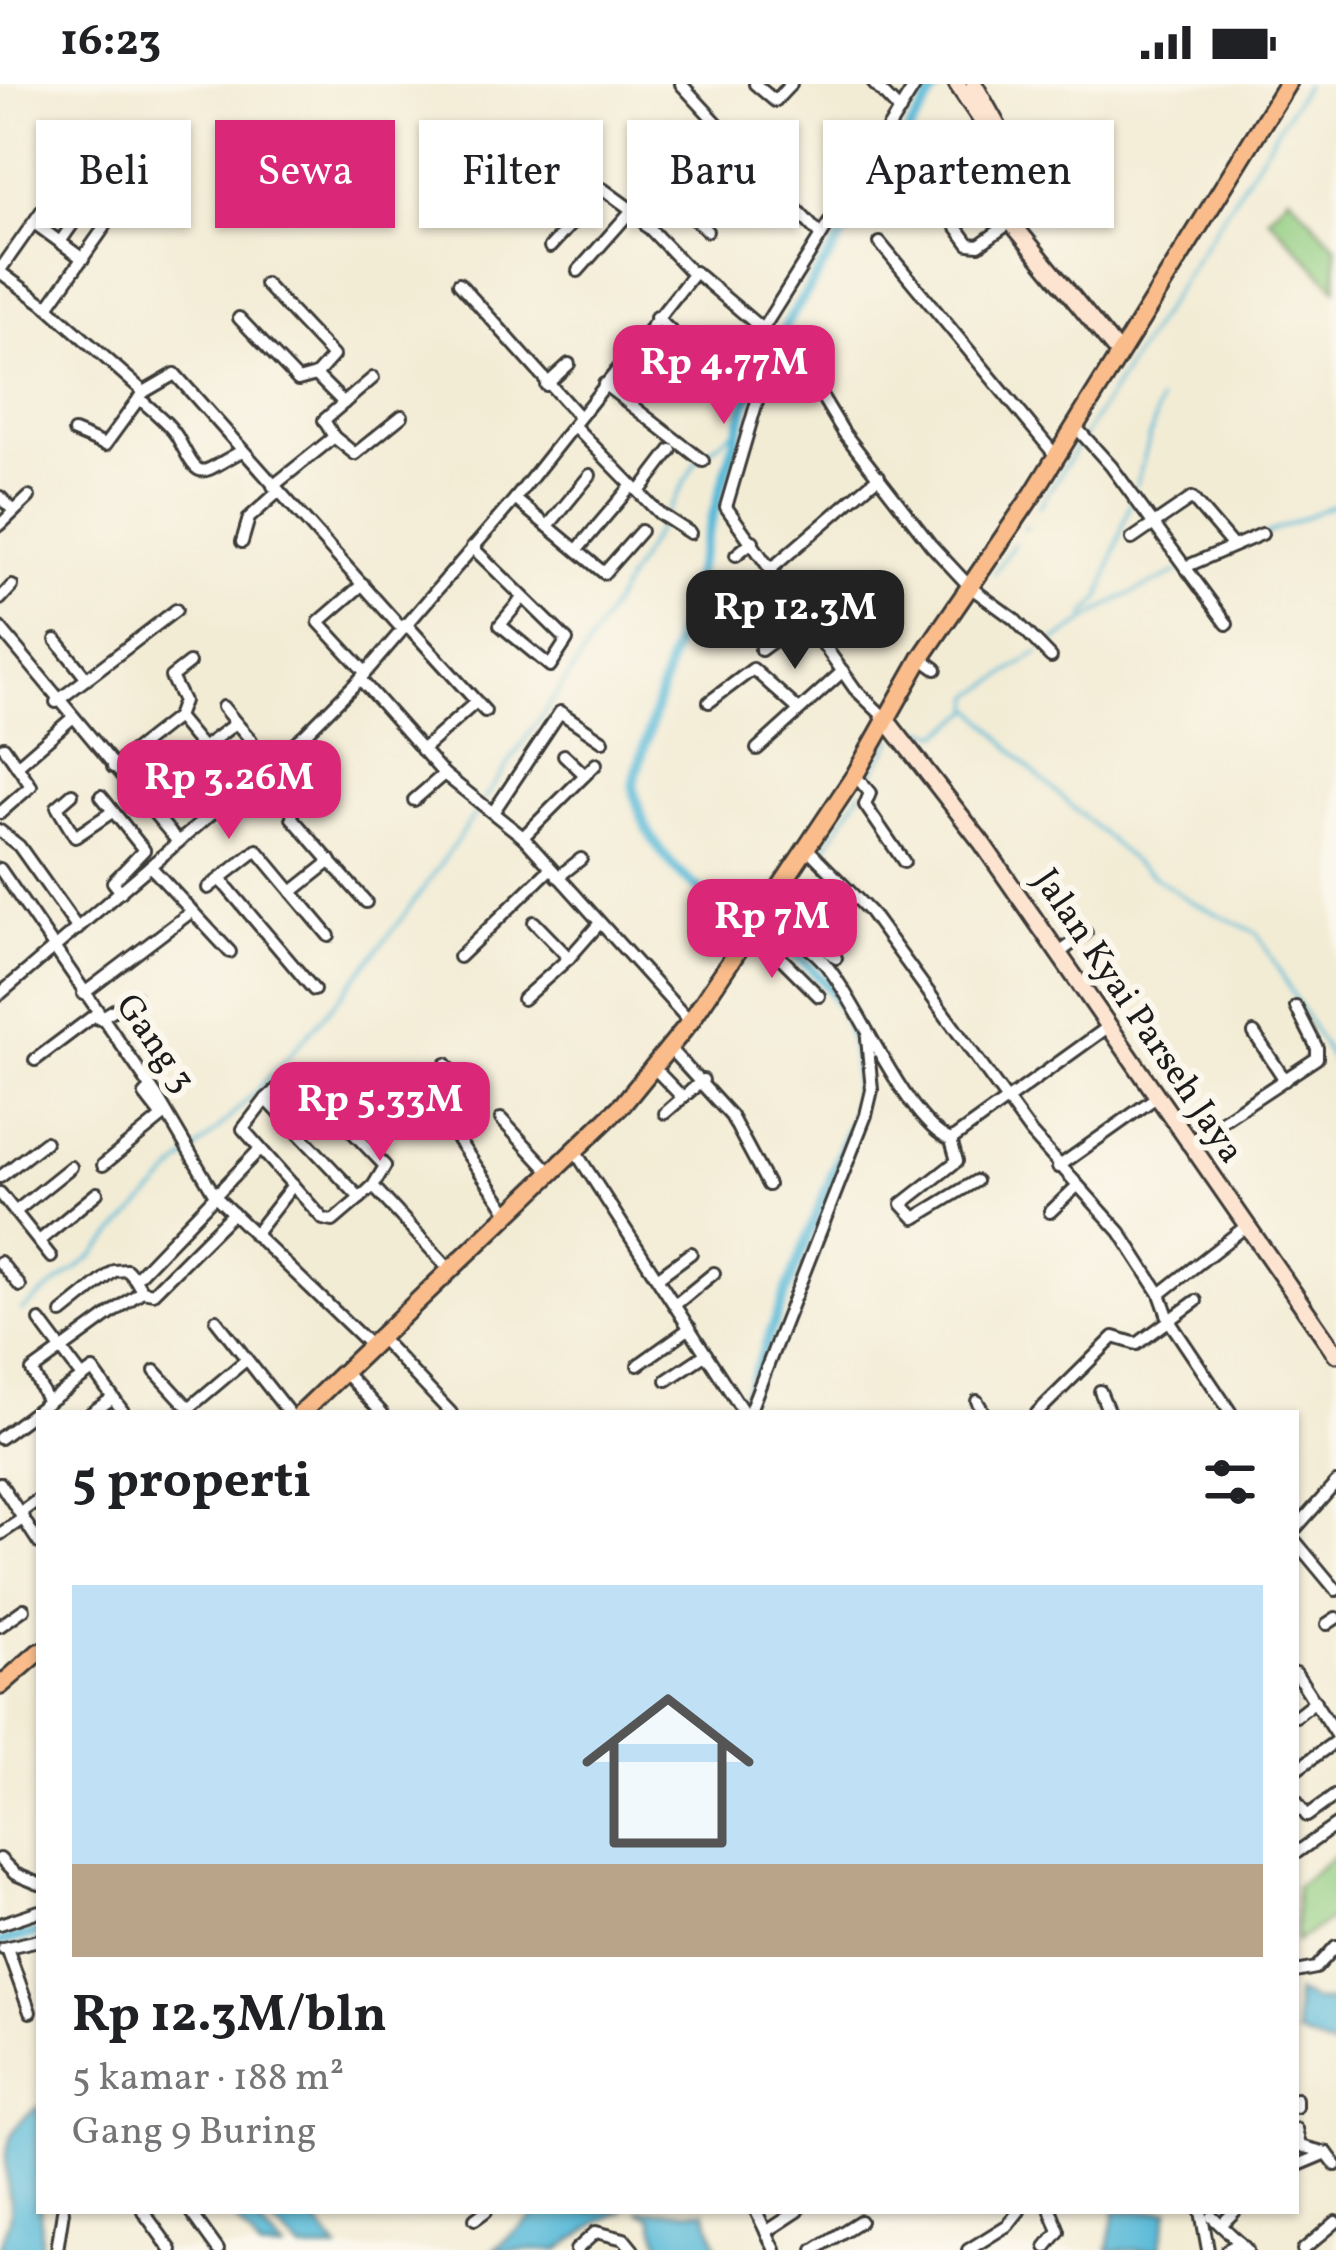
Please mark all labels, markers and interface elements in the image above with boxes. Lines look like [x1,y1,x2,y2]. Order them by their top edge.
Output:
text: 16:23 [60,11,161,74]
chip: Beli [36,120,191,228]
chip: Sewa [215,120,395,228]
chip: Filter [419,120,603,228]
chip: Baru [627,120,799,228]
chip: Apartemen [823,120,1114,228]
pin: Rp 4.77M [600,325,848,427]
text: Rp 4.77M [640,337,808,391]
pin: Rp 12.3M [671,570,919,672]
text: Rp 12.3M [713,582,877,636]
pin: Rp 3.26M [105,740,353,842]
text: Rp 3.26M [144,752,314,806]
street label: Jalan Kyai Parseh Jaya [1020,860,1254,1174]
pin: Rp 7M [688,879,856,981]
text: Rp 7M [714,891,830,945]
street label: Gang 3 [102,985,206,1103]
pin: Rp 5.33M [256,1062,504,1164]
text: Rp 5.33M [297,1074,463,1128]
text: 5 properti [72,1447,311,1518]
icon: filters [1197,1449,1263,1515]
icon: home [560,1663,776,1879]
text: Rp 12.3M/bln [72,1981,387,2052]
text: 5 kamar · 188 m² [72,2052,344,2106]
text: Gang 9 Buring [72,2106,317,2160]

